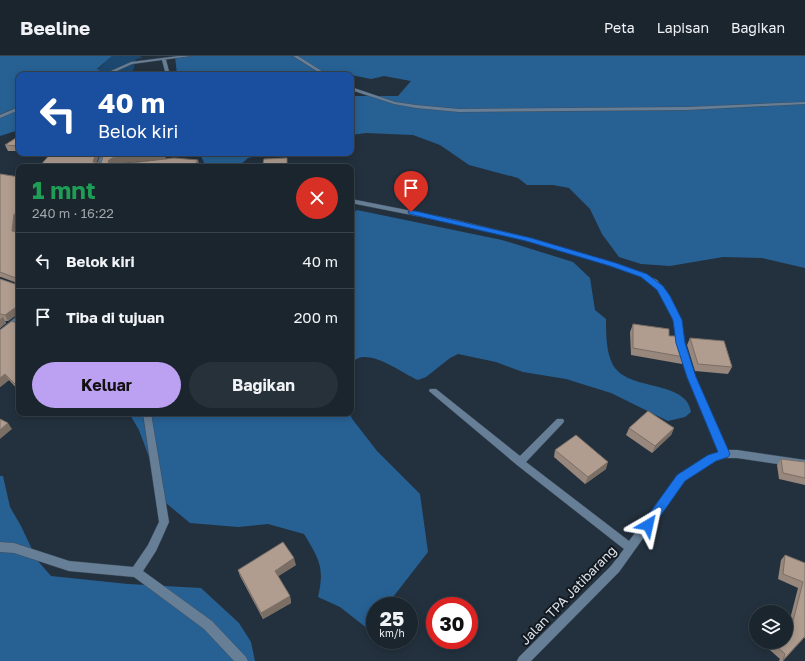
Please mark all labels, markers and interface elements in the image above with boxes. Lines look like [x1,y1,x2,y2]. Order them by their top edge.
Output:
text: Beeline [20,16,90,39]
text: Peta [604,19,635,36]
text: Lapisan [657,19,709,36]
text: Bagikan [731,19,785,36]
text: 40 m [98,86,165,119]
icon: left [32,88,84,140]
text: Belok kiri [98,120,178,142]
pin [394,171,428,212]
text: 1 mnt [32,175,95,204]
button: close [296,177,338,219]
icon: arrive [400,177,422,199]
text: 240 m · 16:22 [32,205,114,221]
icon: left [32,250,54,272]
text: Belok kiri [66,252,135,270]
text: 40 m [303,252,338,270]
icon: arrive [32,306,54,328]
text: Tiba di tujuan [66,308,164,326]
text: 200 m [294,308,338,326]
button: Keluar [32,362,181,408]
button: Bagikan [189,362,338,408]
position arrow [627,504,669,546]
street label: Jalan TPA Jatibarang [517,542,619,648]
speed limit sign: 30 [426,597,478,649]
map controls [749,605,793,649]
button: layers [749,605,793,649]
text: 25 [380,606,404,630]
text: km/h [379,627,405,639]

